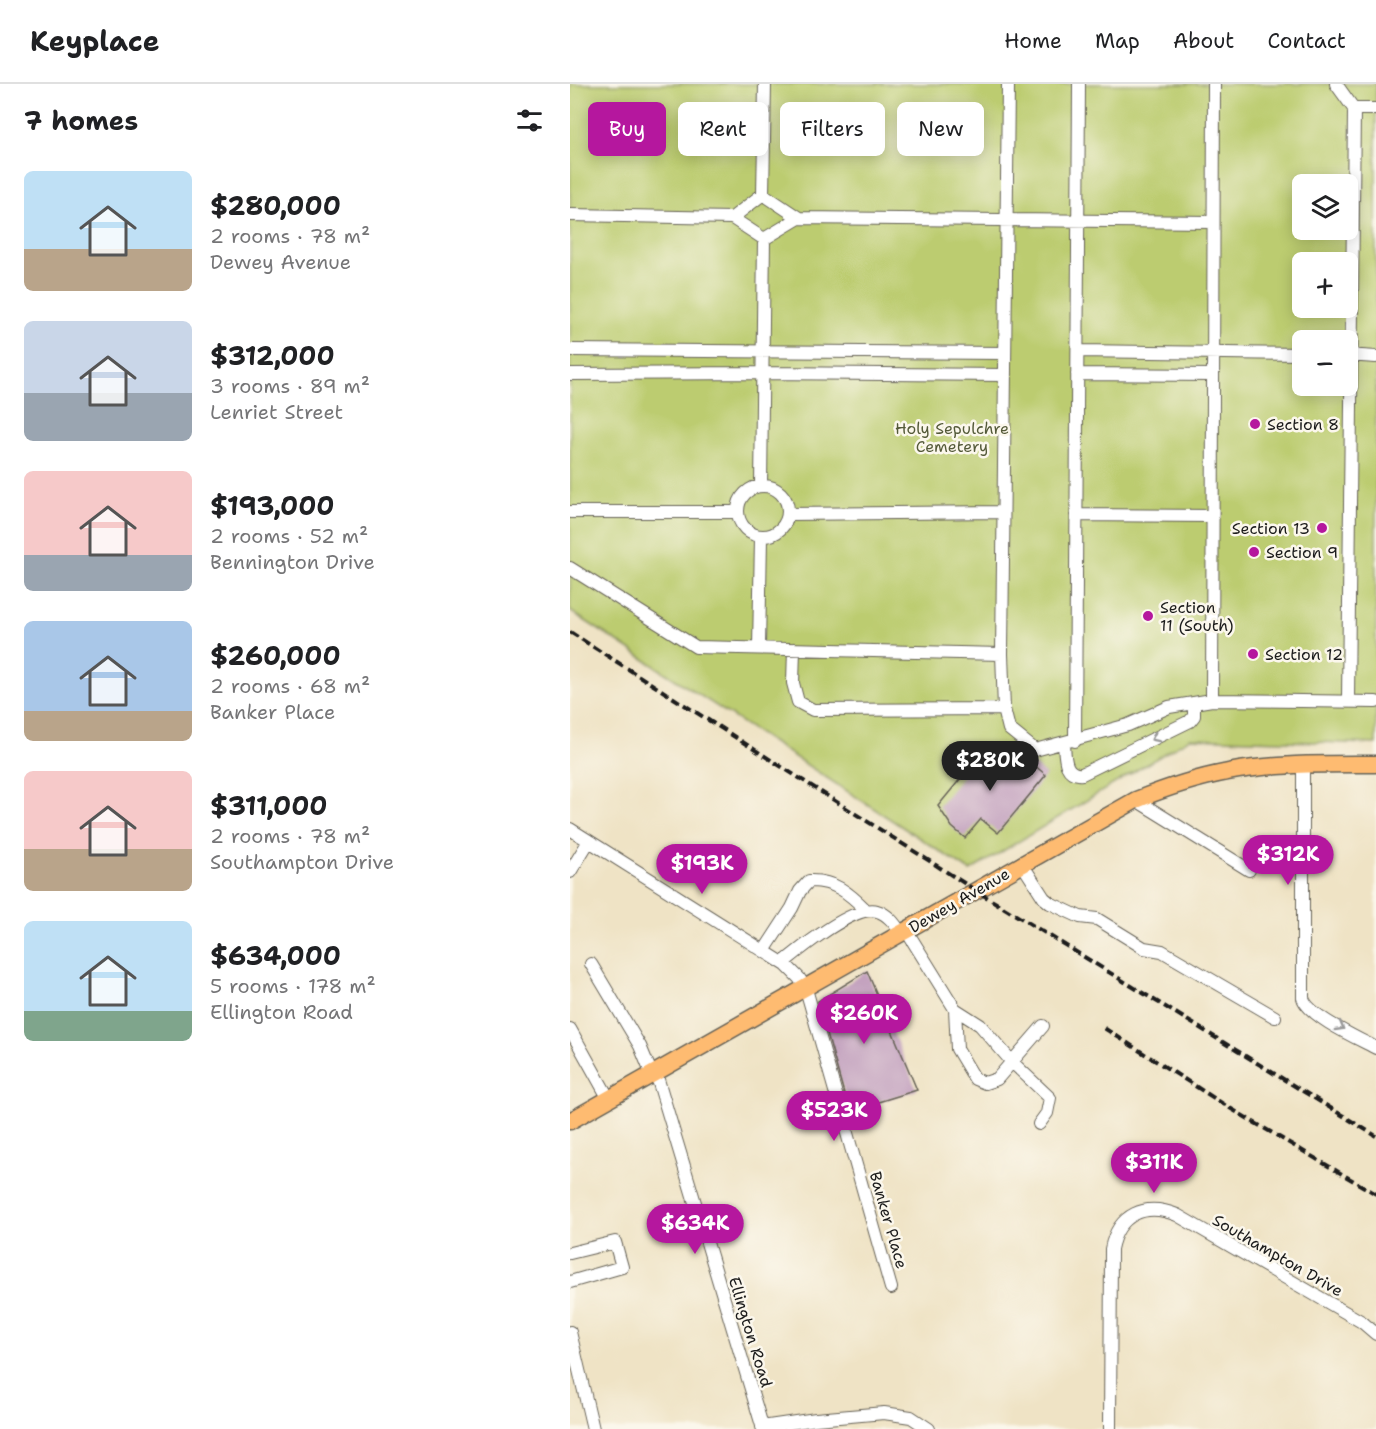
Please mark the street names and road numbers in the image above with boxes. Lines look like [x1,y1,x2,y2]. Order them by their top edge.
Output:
street label: Dewey Avenue [905,863,1013,938]
street label: Banker Place [865,1169,912,1271]
street label: Southampton Drive [1209,1209,1347,1301]
street label: Ellington Road [724,1274,777,1390]

